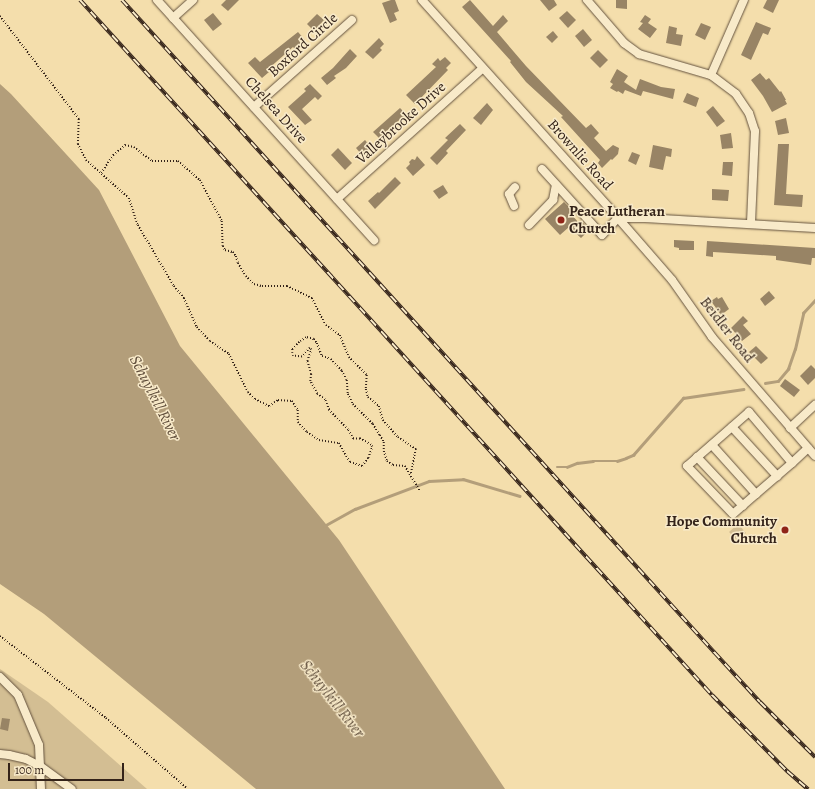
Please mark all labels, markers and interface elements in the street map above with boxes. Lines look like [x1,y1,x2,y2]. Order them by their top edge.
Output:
street label: Boxford Circle [264,9,342,81]
street label: Chelsea Drive [241,73,311,147]
street label: Valleybrooke Drive [352,78,450,168]
street label: Brownlie Road [543,116,617,194]
place label: Peace Lutheran Church [569,202,665,237]
marker: Peace Lutheran Church [556,215,566,225]
street label: Beidler Road [696,294,758,366]
water label: Schuylkill River [125,352,185,444]
place label: Hope Community Church [666,512,777,547]
marker: Hope Community Church [780,525,790,535]
water label: Schuylkill River [296,656,368,742]
scale bar [10,755,126,781]
text: 100 m [15,762,44,778]

